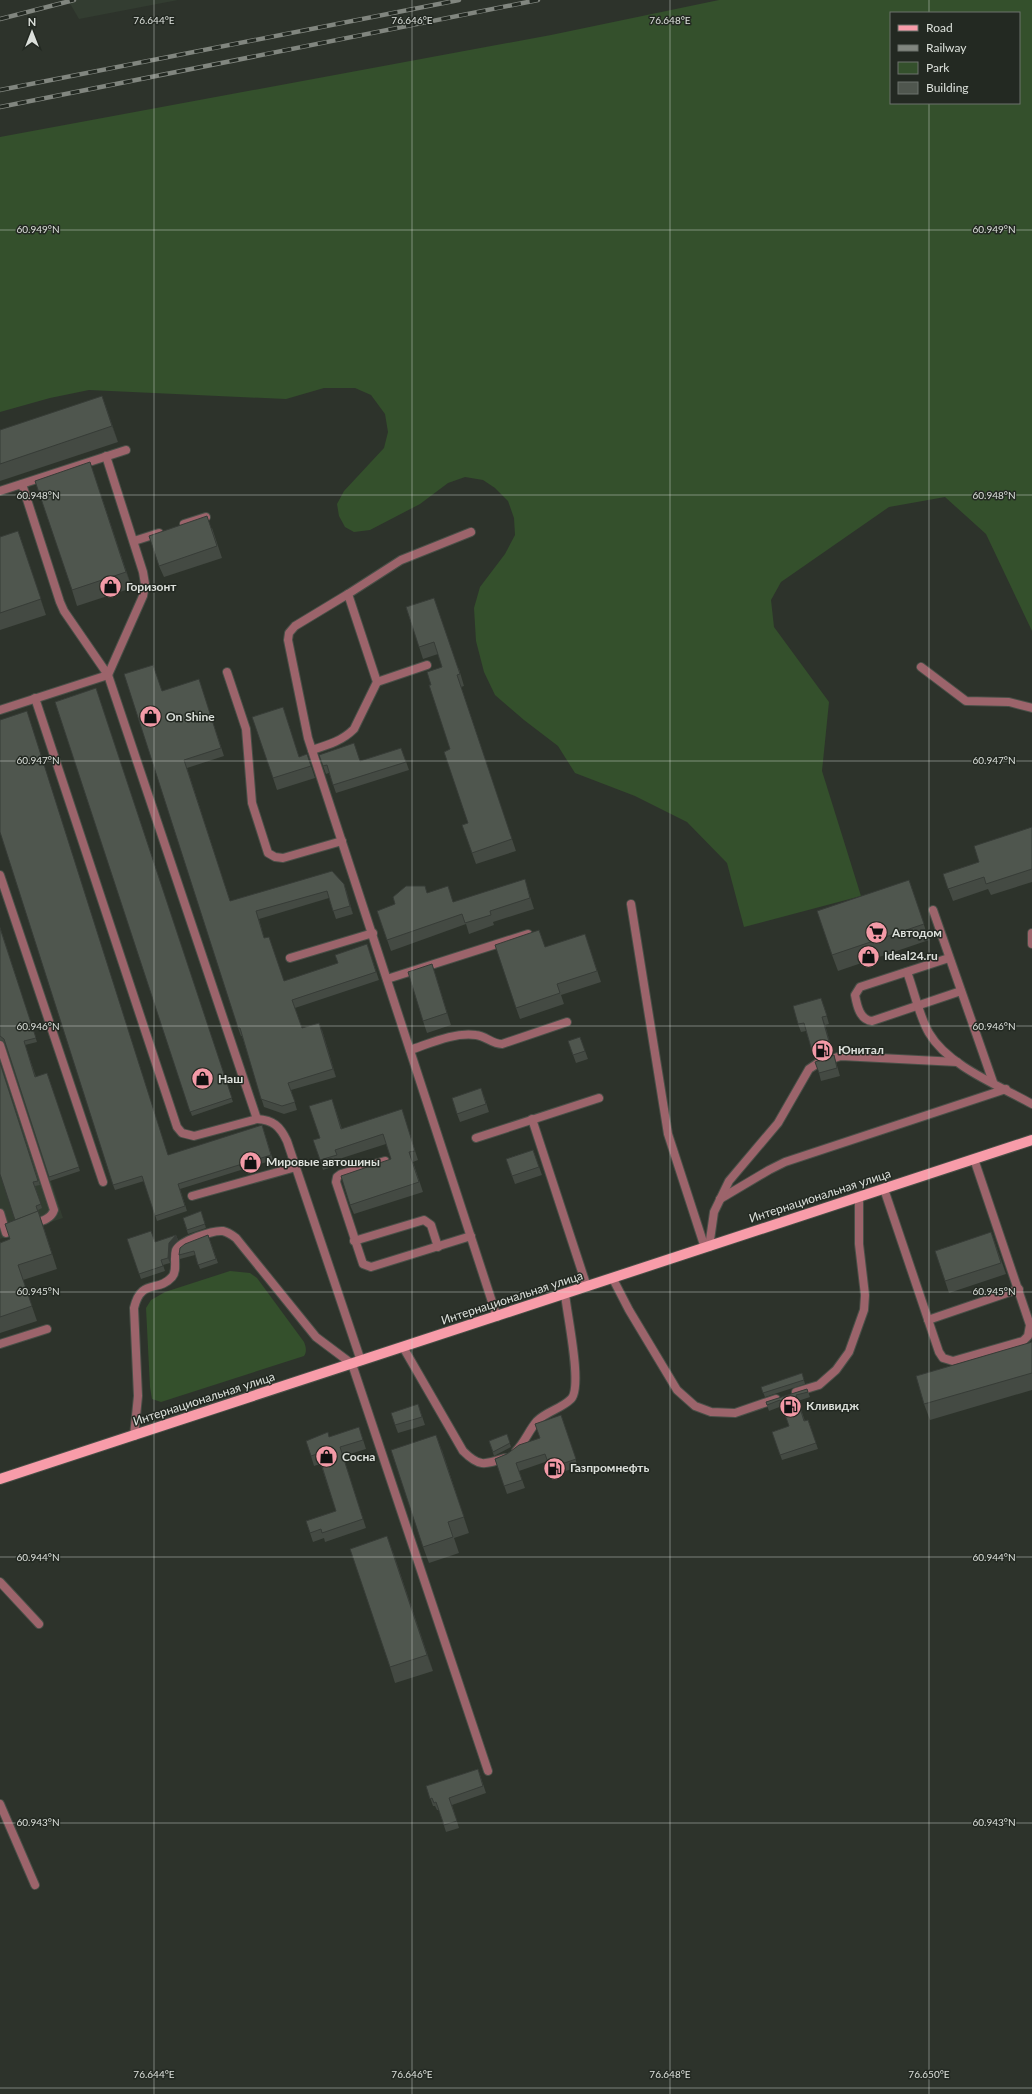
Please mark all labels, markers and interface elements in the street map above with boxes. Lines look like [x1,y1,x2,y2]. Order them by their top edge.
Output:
north arrow [12,12,52,52]
legend [890,12,1020,104]
text: 76.644°E [133,14,175,26]
text: 76.646°E [391,14,433,26]
text: 76.648°E [649,14,691,26]
text: N [28,15,36,28]
text: Road [926,20,953,35]
text: Railway [926,40,967,55]
text: Park [926,60,950,75]
text: Building [926,80,969,95]
text: 60.949°N [16,223,60,235]
text: 60.949°N [972,223,1016,235]
text: 60.948°N [16,489,60,501]
text: 60.948°N [972,489,1016,501]
shop icon: Горизонт [97,574,123,600]
place label: Горизонт [126,579,177,594]
shop icon: On Shine [138,704,164,730]
place label: On Shine [166,709,215,724]
text: 60.947°N [16,754,60,766]
text: 60.947°N [972,754,1016,766]
supermarket icon: Автодом [863,920,889,946]
place label: Автодом [891,925,942,940]
shop icon: Ideal24.ru [855,943,881,969]
place label: Ideal24.ru [884,948,938,963]
text: 60.946°N [16,1020,60,1032]
text: 60.946°N [972,1020,1016,1032]
fuel station icon: Юнитал [810,1037,836,1063]
place label: Юнитал [838,1042,884,1057]
shop icon: Наш [189,1066,215,1092]
place label: Наш [218,1071,243,1086]
shop icon: Мировые автошины [238,1149,264,1175]
place label: Мировые автошины [266,1154,380,1169]
street label: Интернациональная улица [747,1165,893,1226]
street label: Интернациональная улица [439,1267,585,1328]
text: 60.945°N [16,1285,60,1297]
text: 60.945°N [972,1285,1016,1297]
street label: Интернациональная улица [131,1368,277,1429]
fuel station icon: Кливидж [777,1393,803,1419]
place label: Кливидж [806,1398,859,1413]
shop icon: Сосна [313,1444,339,1470]
place label: Сосна [342,1449,375,1464]
fuel station icon: Газпромнефть [542,1455,568,1481]
place label: Газпромнефть [570,1460,649,1475]
text: 60.944°N [16,1551,60,1563]
text: 60.944°N [972,1551,1016,1563]
text: 60.943°N [16,1816,60,1828]
text: 60.943°N [972,1816,1016,1828]
text: 76.644°E [133,2068,175,2080]
text: 76.646°E [391,2068,433,2080]
text: 76.648°E [649,2068,691,2080]
text: 76.650°E [908,2068,950,2080]

